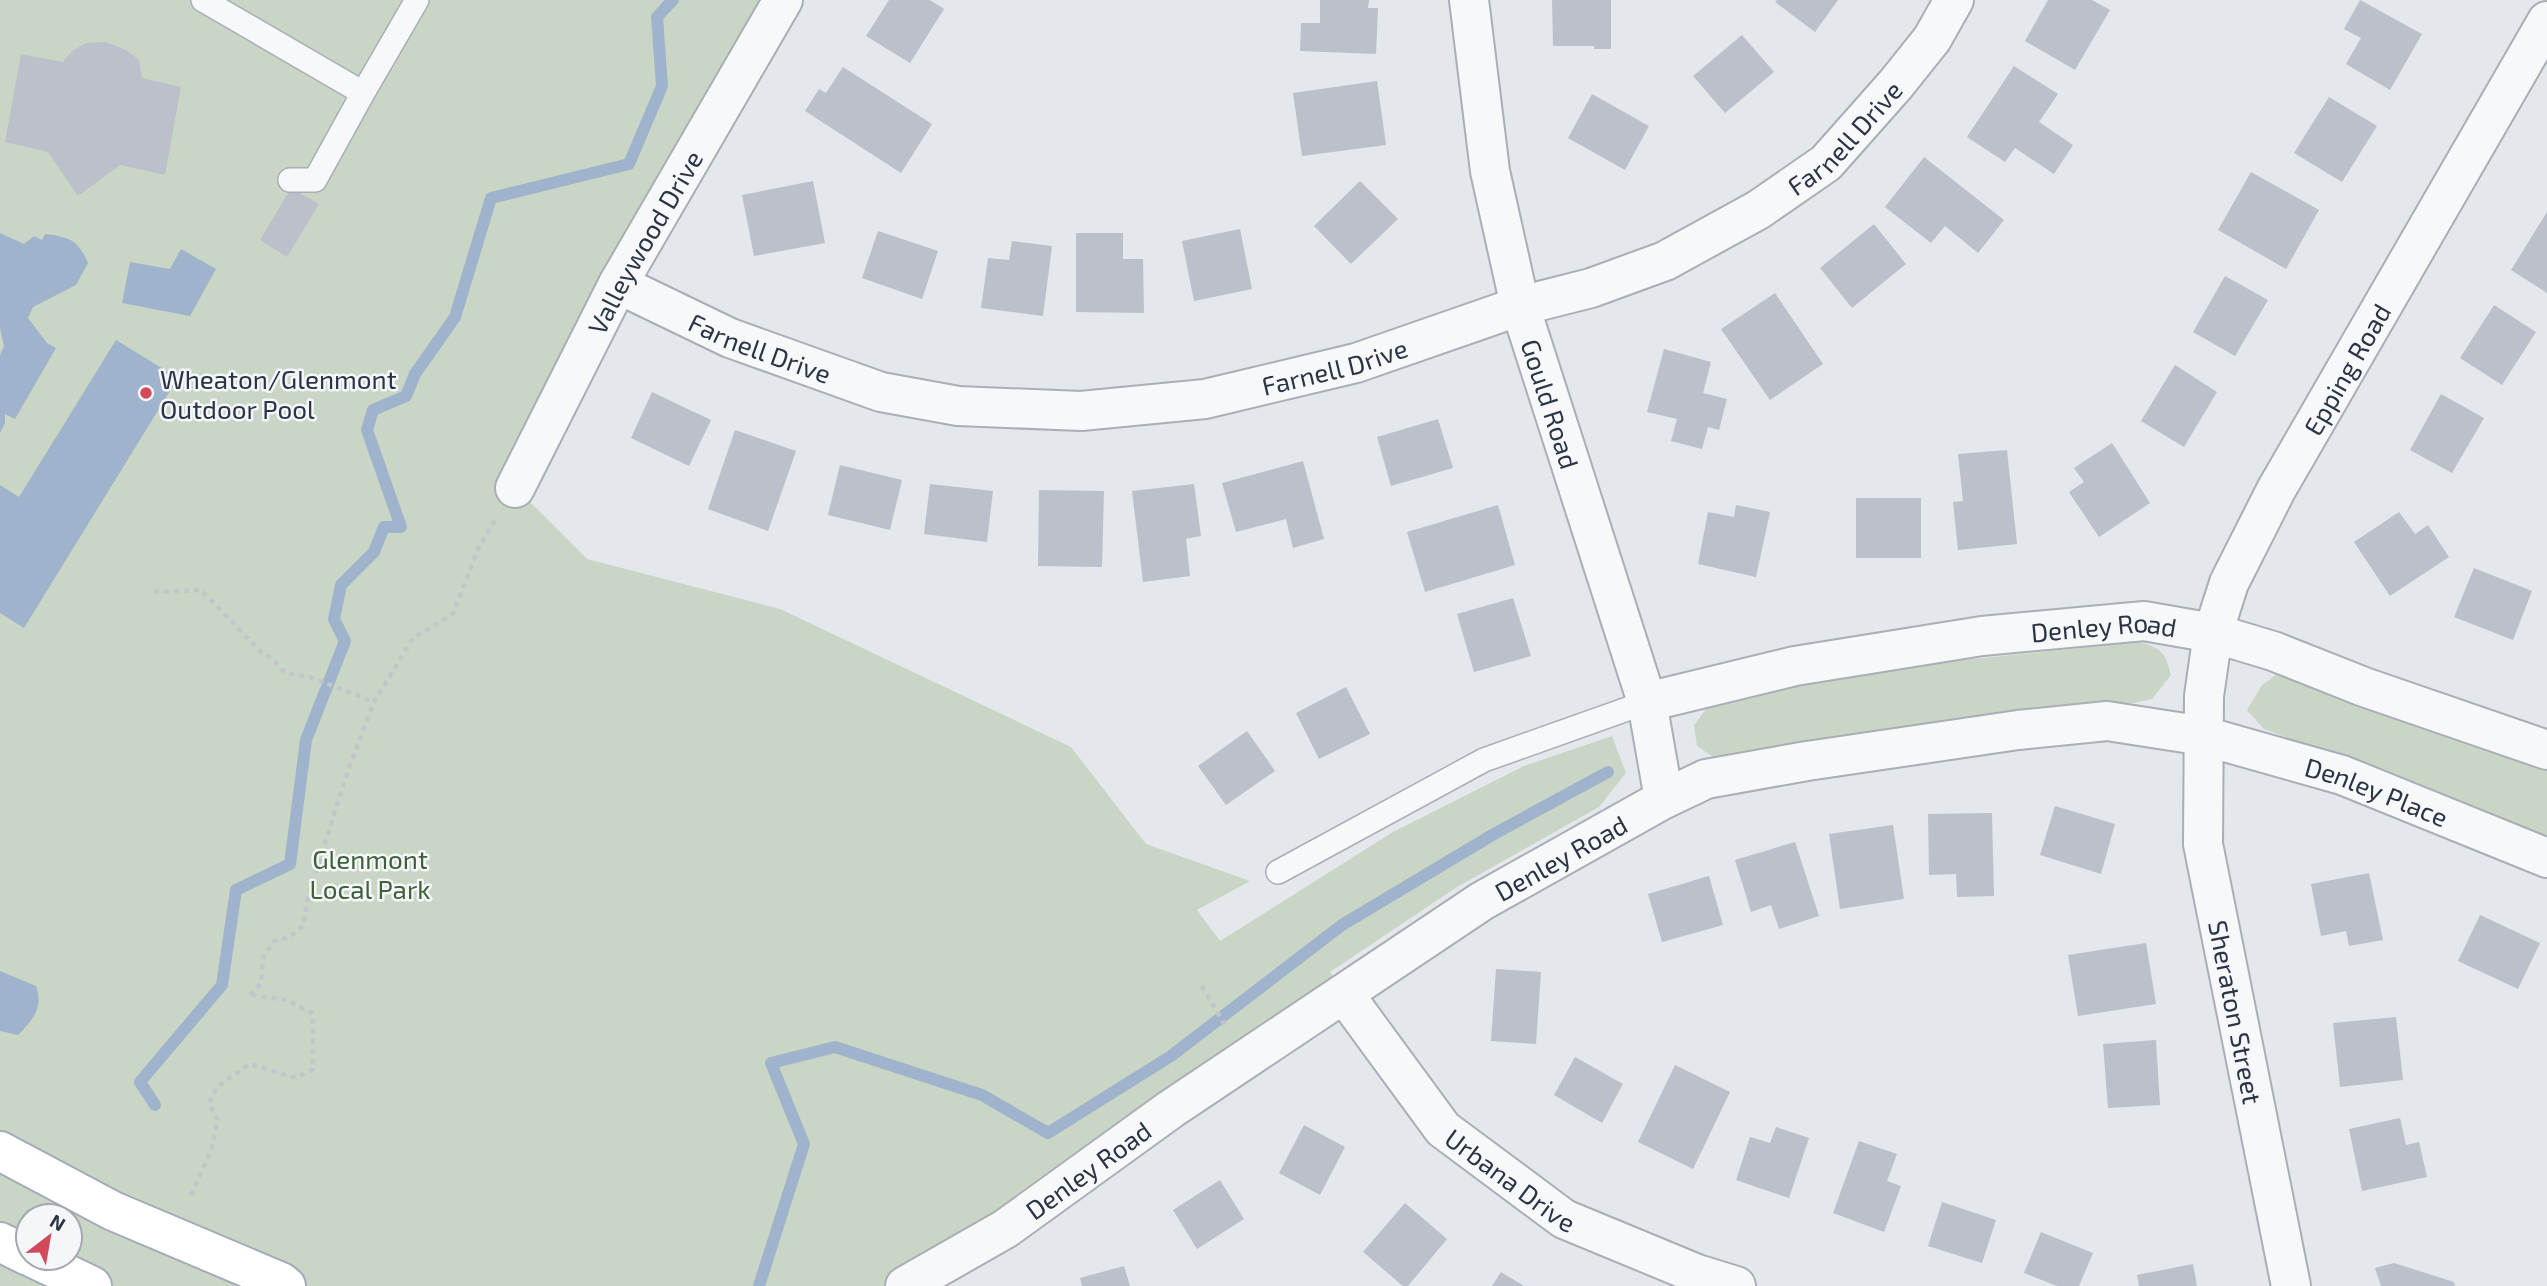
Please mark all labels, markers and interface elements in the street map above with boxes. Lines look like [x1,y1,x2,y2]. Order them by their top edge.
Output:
street label: Farnell Drive [1781,74,1908,201]
street label: Valleywood Drive [580,144,708,339]
street label: Epping Road [2296,298,2396,440]
street label: Farnell Drive [684,305,835,388]
street label: Farnell Drive [1258,331,1411,400]
street label: Gould Road [1516,335,1587,472]
place label: Wheaton/Glenmont Outdoor Pool [160,363,397,424]
marker: Wheaton/Glenmont Outdoor Pool [138,385,154,401]
street label: Denley Road [2029,605,2179,647]
street label: Denley Place [2302,750,2453,832]
street label: Denley Road [1489,808,1632,906]
park label: Glenmont Local Park [309,843,431,904]
street label: Sheraton Street [2203,918,2269,1106]
street label: Denley Road [1019,1114,1156,1225]
street label: Urbana Drive [1440,1121,1580,1237]
north arrow [14,1202,84,1272]
text: N [46,1209,70,1235]

